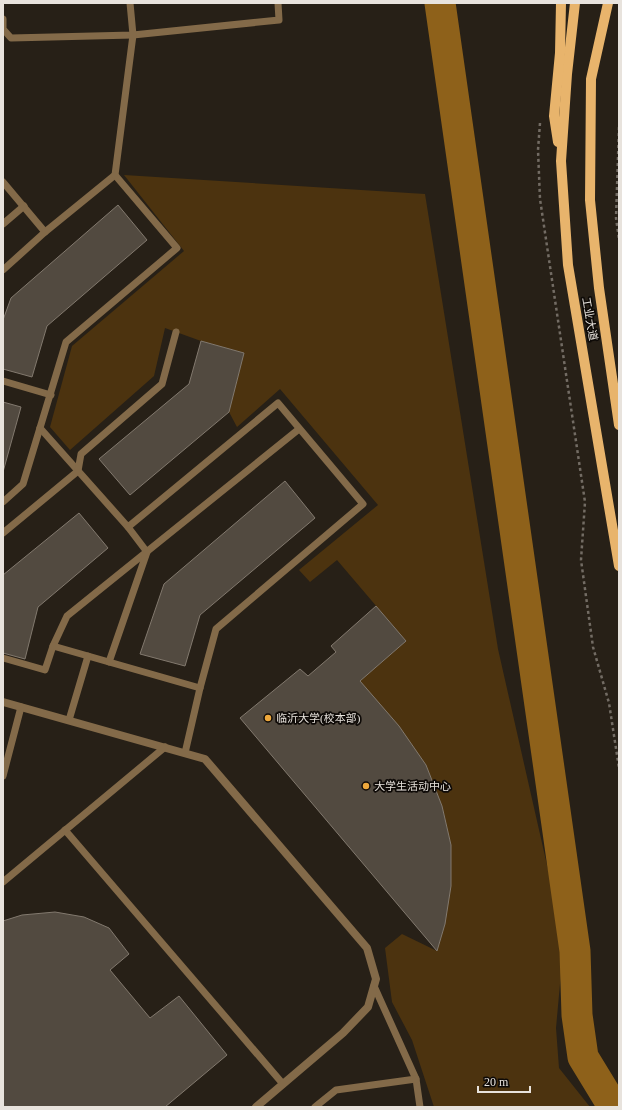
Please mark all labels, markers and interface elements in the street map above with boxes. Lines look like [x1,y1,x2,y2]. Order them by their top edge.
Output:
street label: 工业大道 [580,296,600,342]
place label: 临沂大学(校本部) [276,712,361,725]
marker: 临沂大学(校本部) [263,713,273,723]
place label: 大学生活动中心 [374,780,451,792]
marker: 大学生活动中心 [361,781,371,791]
scale bar [478,1068,530,1094]
text: 20 m [484,1075,509,1089]

